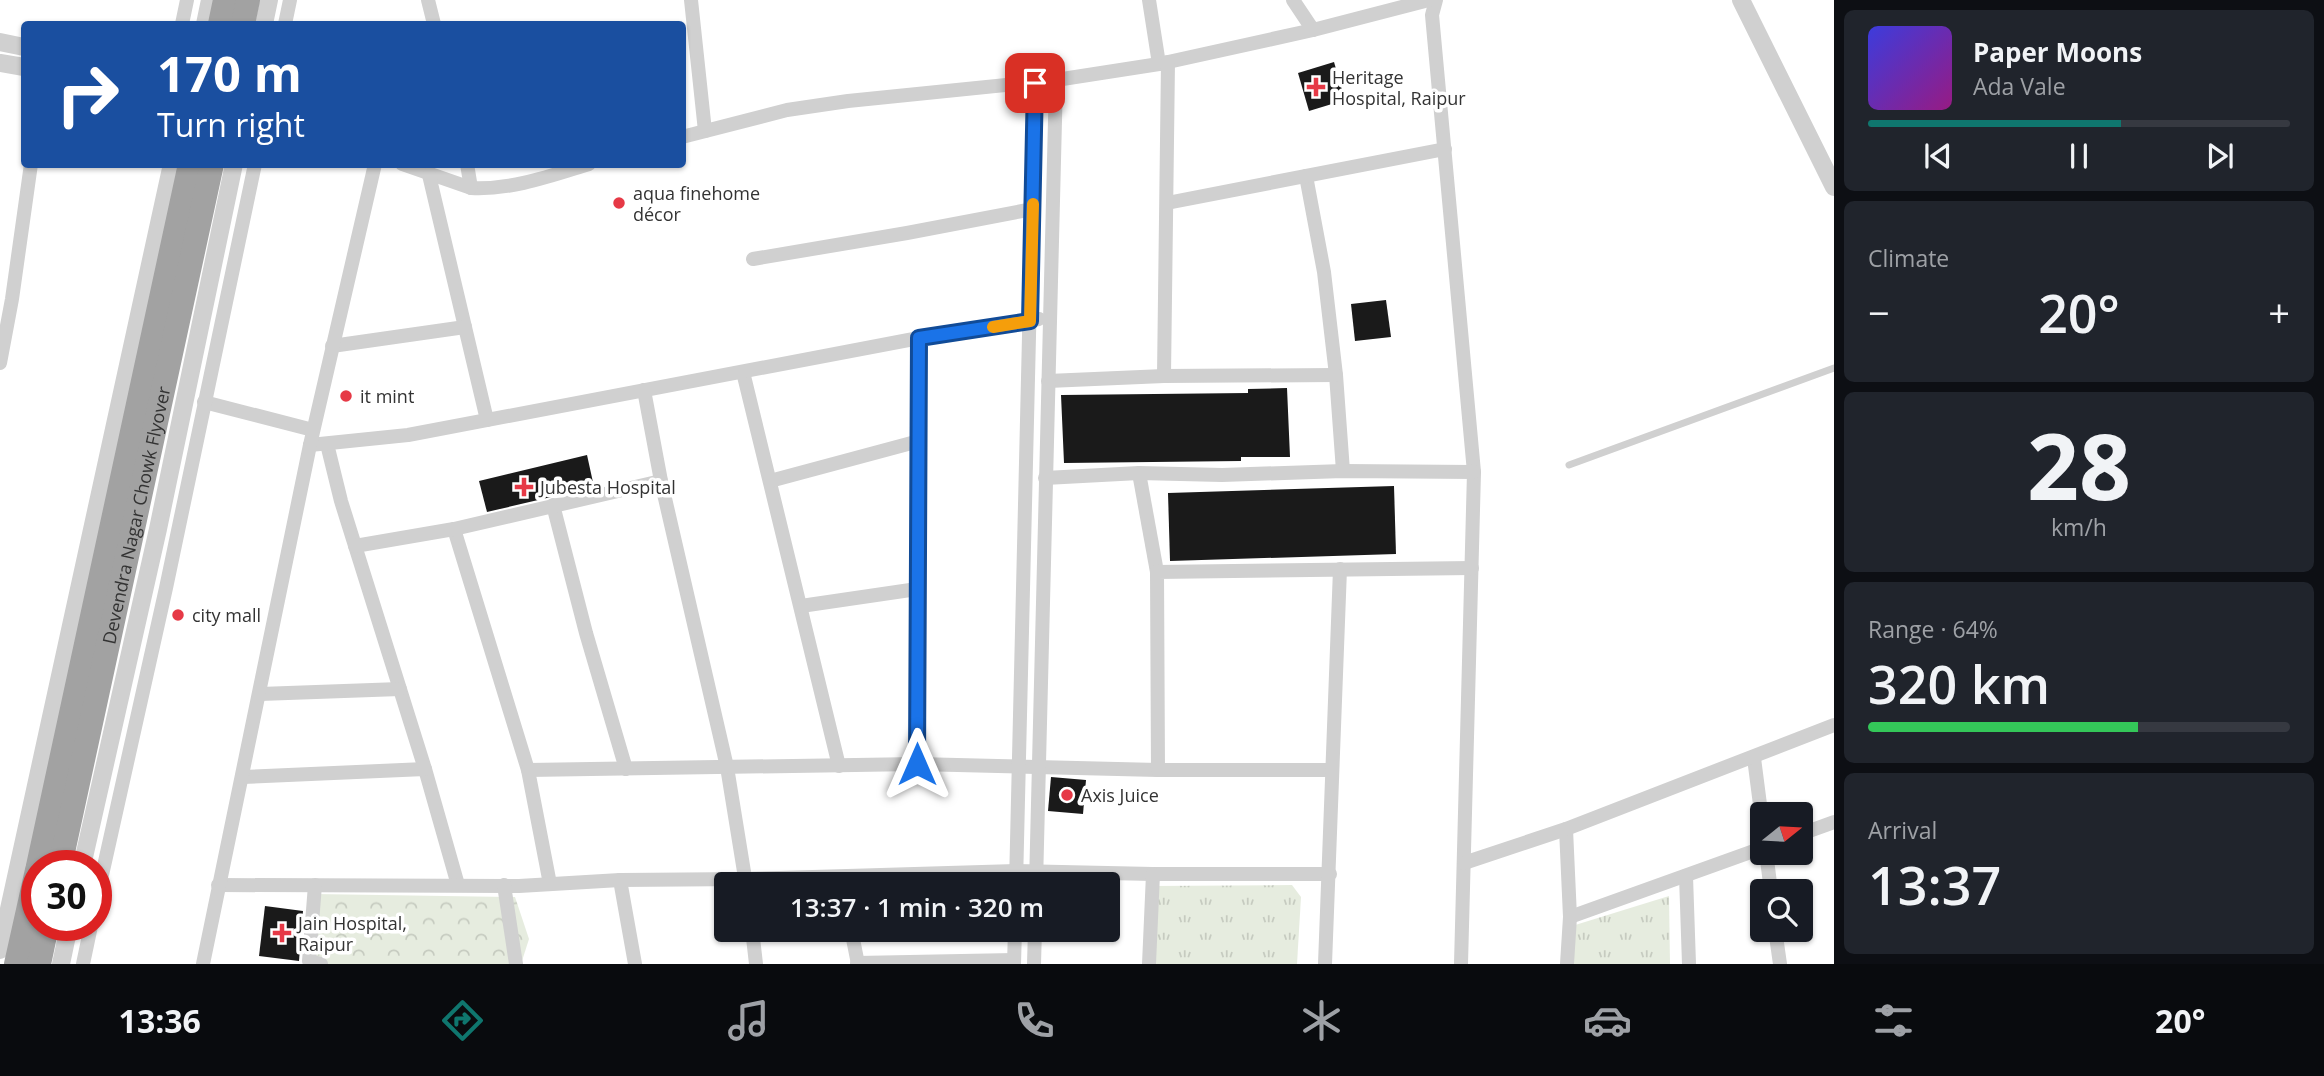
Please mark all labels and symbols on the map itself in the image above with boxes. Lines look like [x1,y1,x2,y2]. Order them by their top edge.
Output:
pin [1005,53,1065,113]
place label: Heritage Hospital, Raipur [1332,65,1466,110]
marker: Heritage Hospital, Raipur [1306,77,1326,97]
place label: aqua finehome décor [633,181,760,226]
marker: aqua finehome décor [611,195,627,211]
street label: Devendra Nagar Chowk Flyover [96,383,176,646]
place label: it mint [360,384,414,408]
marker: it mint [338,388,354,404]
place label: Jubesta Hospital [538,475,676,499]
marker: Jubesta Hospital [514,477,534,497]
place label: city mall [192,603,261,627]
marker: city mall [170,607,186,623]
position arrow [880,727,954,801]
place label: Axis Juice [1081,783,1159,807]
marker: Axis Juice [1059,787,1075,803]
north arrow [1750,802,1813,864]
speed limit sign: 30 [21,850,112,941]
place label: Jain Hospital, Raipur [296,911,407,956]
marker: Jain Hospital, Raipur [272,923,292,943]

